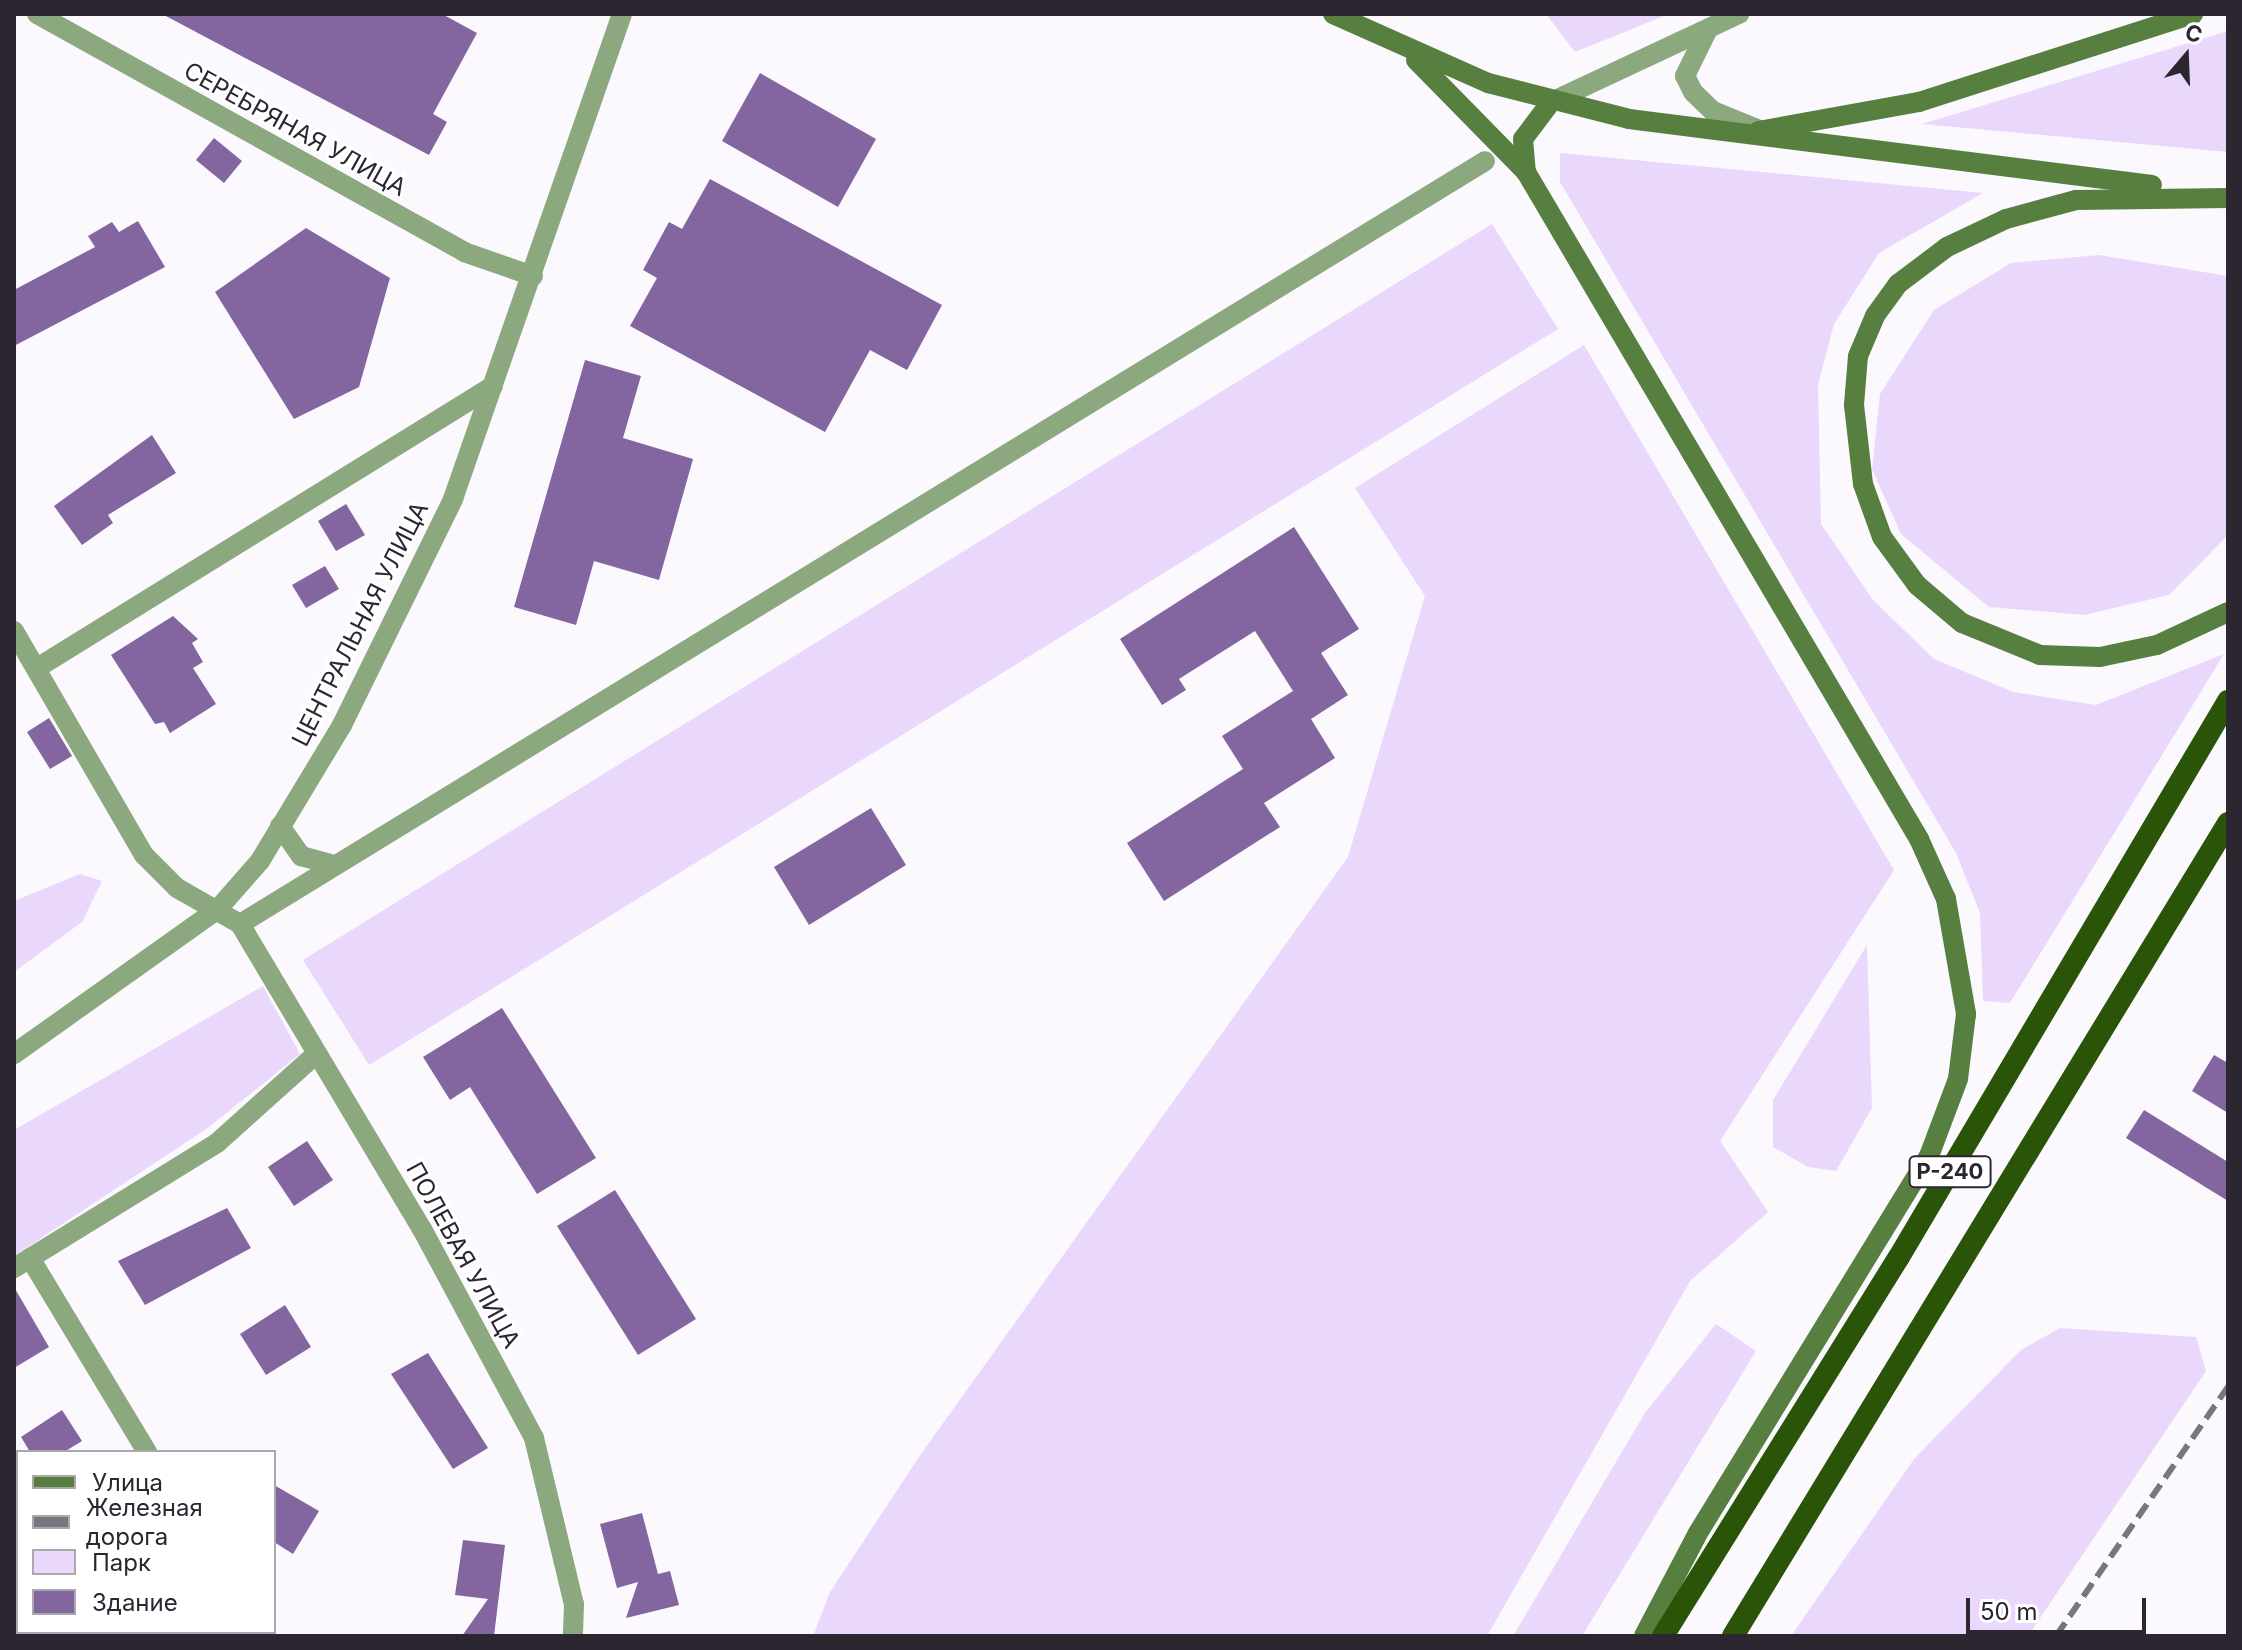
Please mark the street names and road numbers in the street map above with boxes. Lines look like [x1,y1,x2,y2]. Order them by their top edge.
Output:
street label: СЕРЕБРЯНАЯ УЛИЦА [179,56,411,202]
street label: ЦЕНТРАЛЬНАЯ УЛИЦА [286,497,434,751]
road number: Р-240 [1908,1154,1992,1190]
street label: ПОЛЕВАЯ УЛИЦА [400,1157,526,1353]

